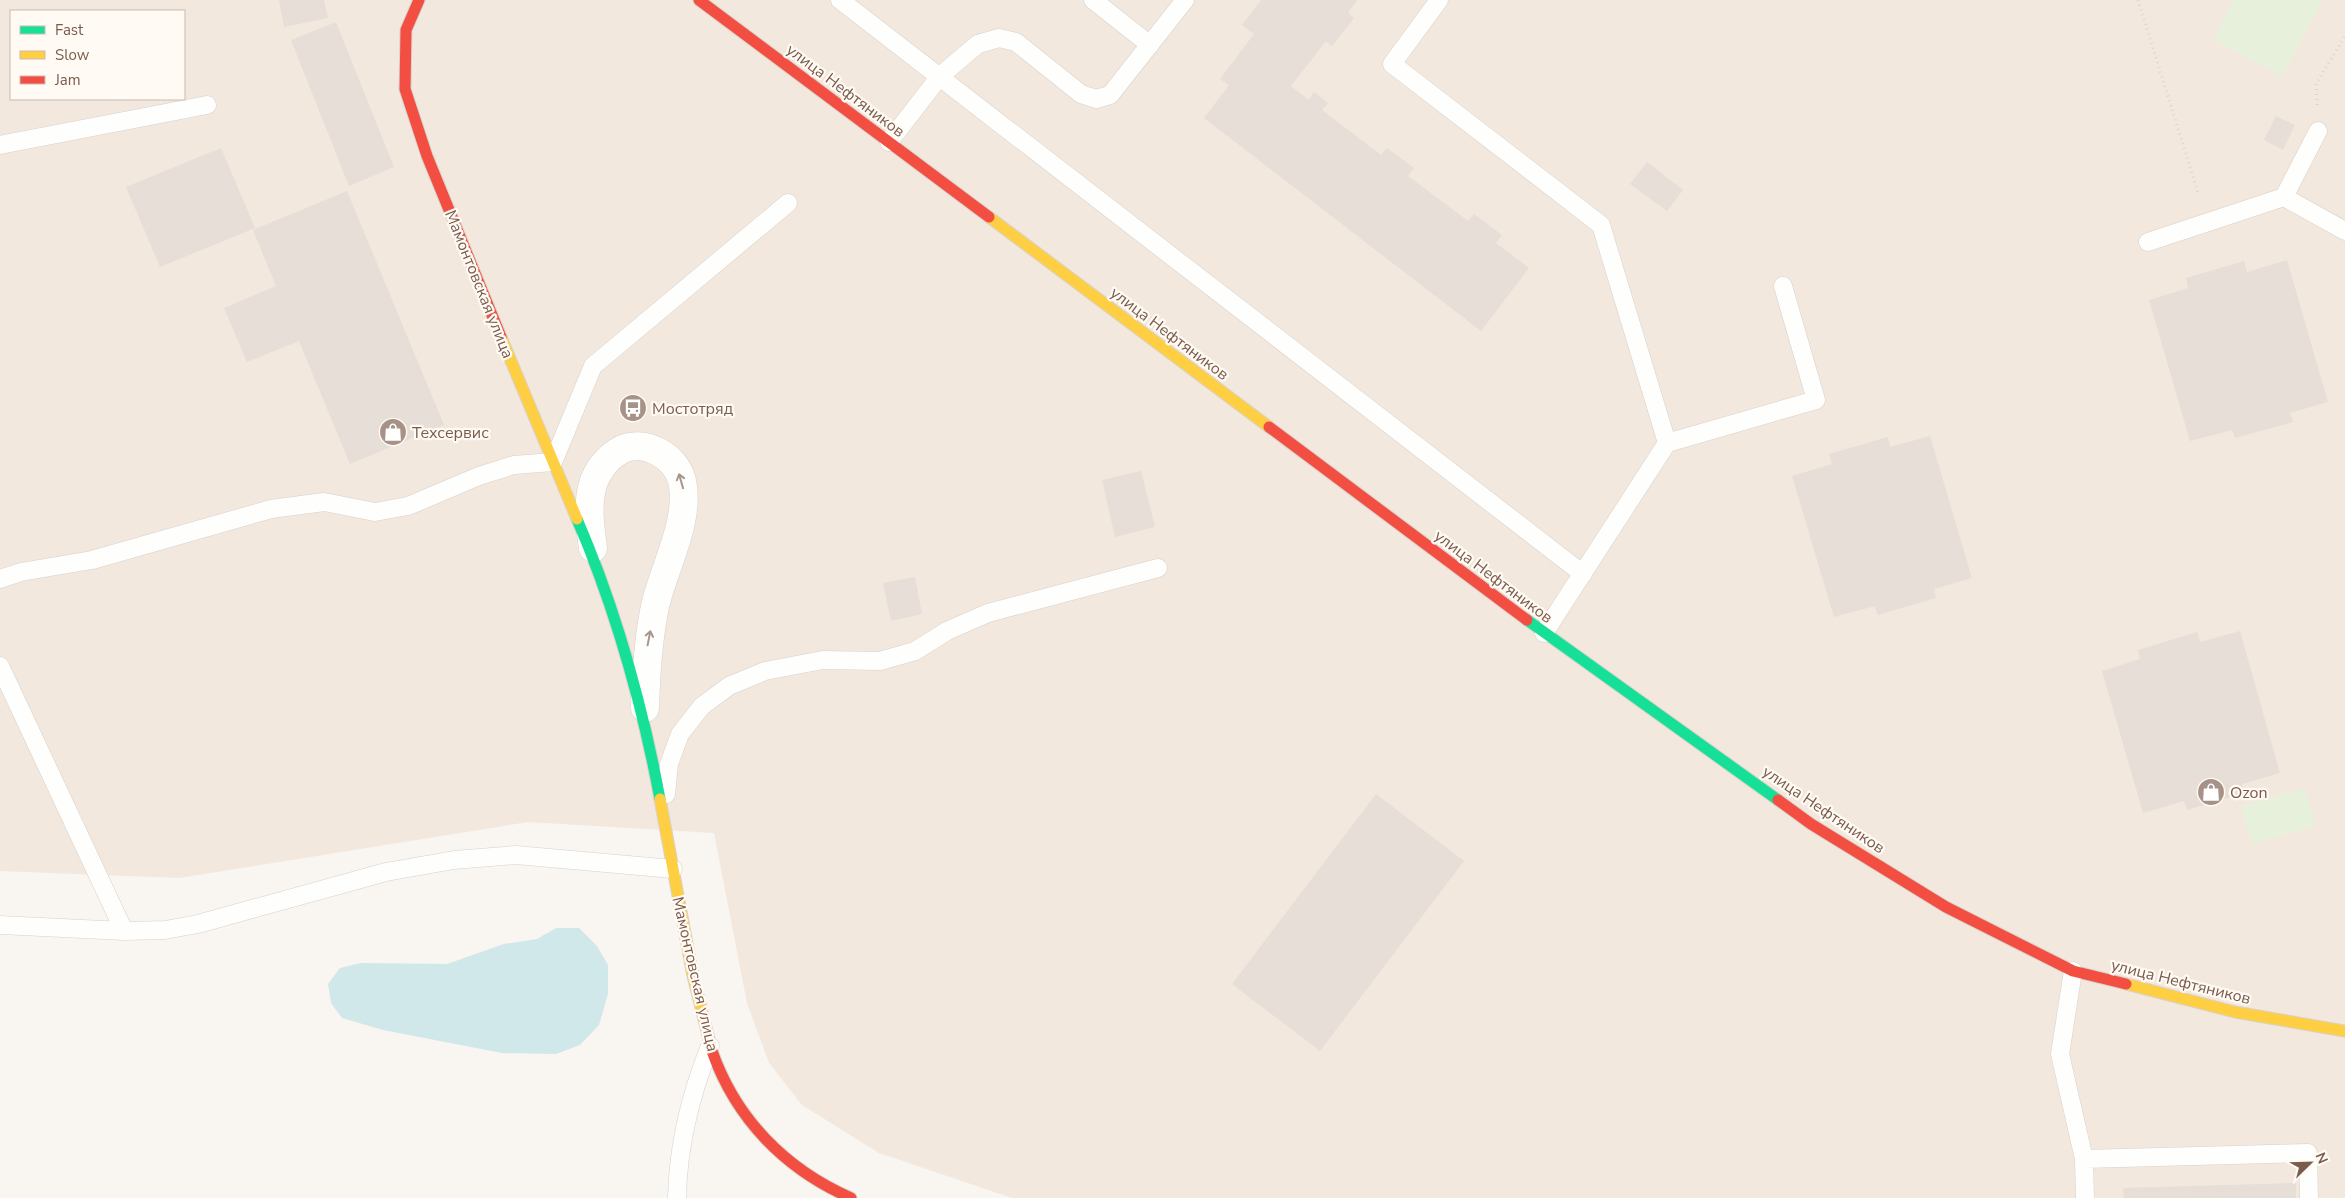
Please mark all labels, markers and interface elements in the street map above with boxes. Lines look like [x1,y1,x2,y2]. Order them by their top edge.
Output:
legend [10,10,185,100]
text: Fast [55,20,84,40]
street label: улица Нефтяников [782,39,909,143]
text: Slow [55,45,90,65]
text: Jam [54,70,81,90]
street label: Мамонтовская улица [439,207,519,362]
street label: улица Нефтяников [1106,282,1233,386]
bus stop icon: Мостотряд [618,393,648,423]
place label: Мостотряд [652,398,734,420]
shop icon: Техсервис [378,417,408,447]
place label: Техсервис [412,422,489,444]
one-way arrow [676,474,685,490]
street label: улица Нефтяников [1430,525,1557,629]
one-way arrow [645,631,655,647]
street label: улица Нефтяников [1758,761,1889,859]
shop icon: Ozon [2196,777,2226,807]
place label: Ozon [2230,782,2268,804]
street label: Мамонтовская улица [667,895,724,1054]
street label: улица Нефтяников [2109,954,2253,1010]
north arrow [2285,1138,2335,1188]
text: N [2311,1150,2332,1167]

